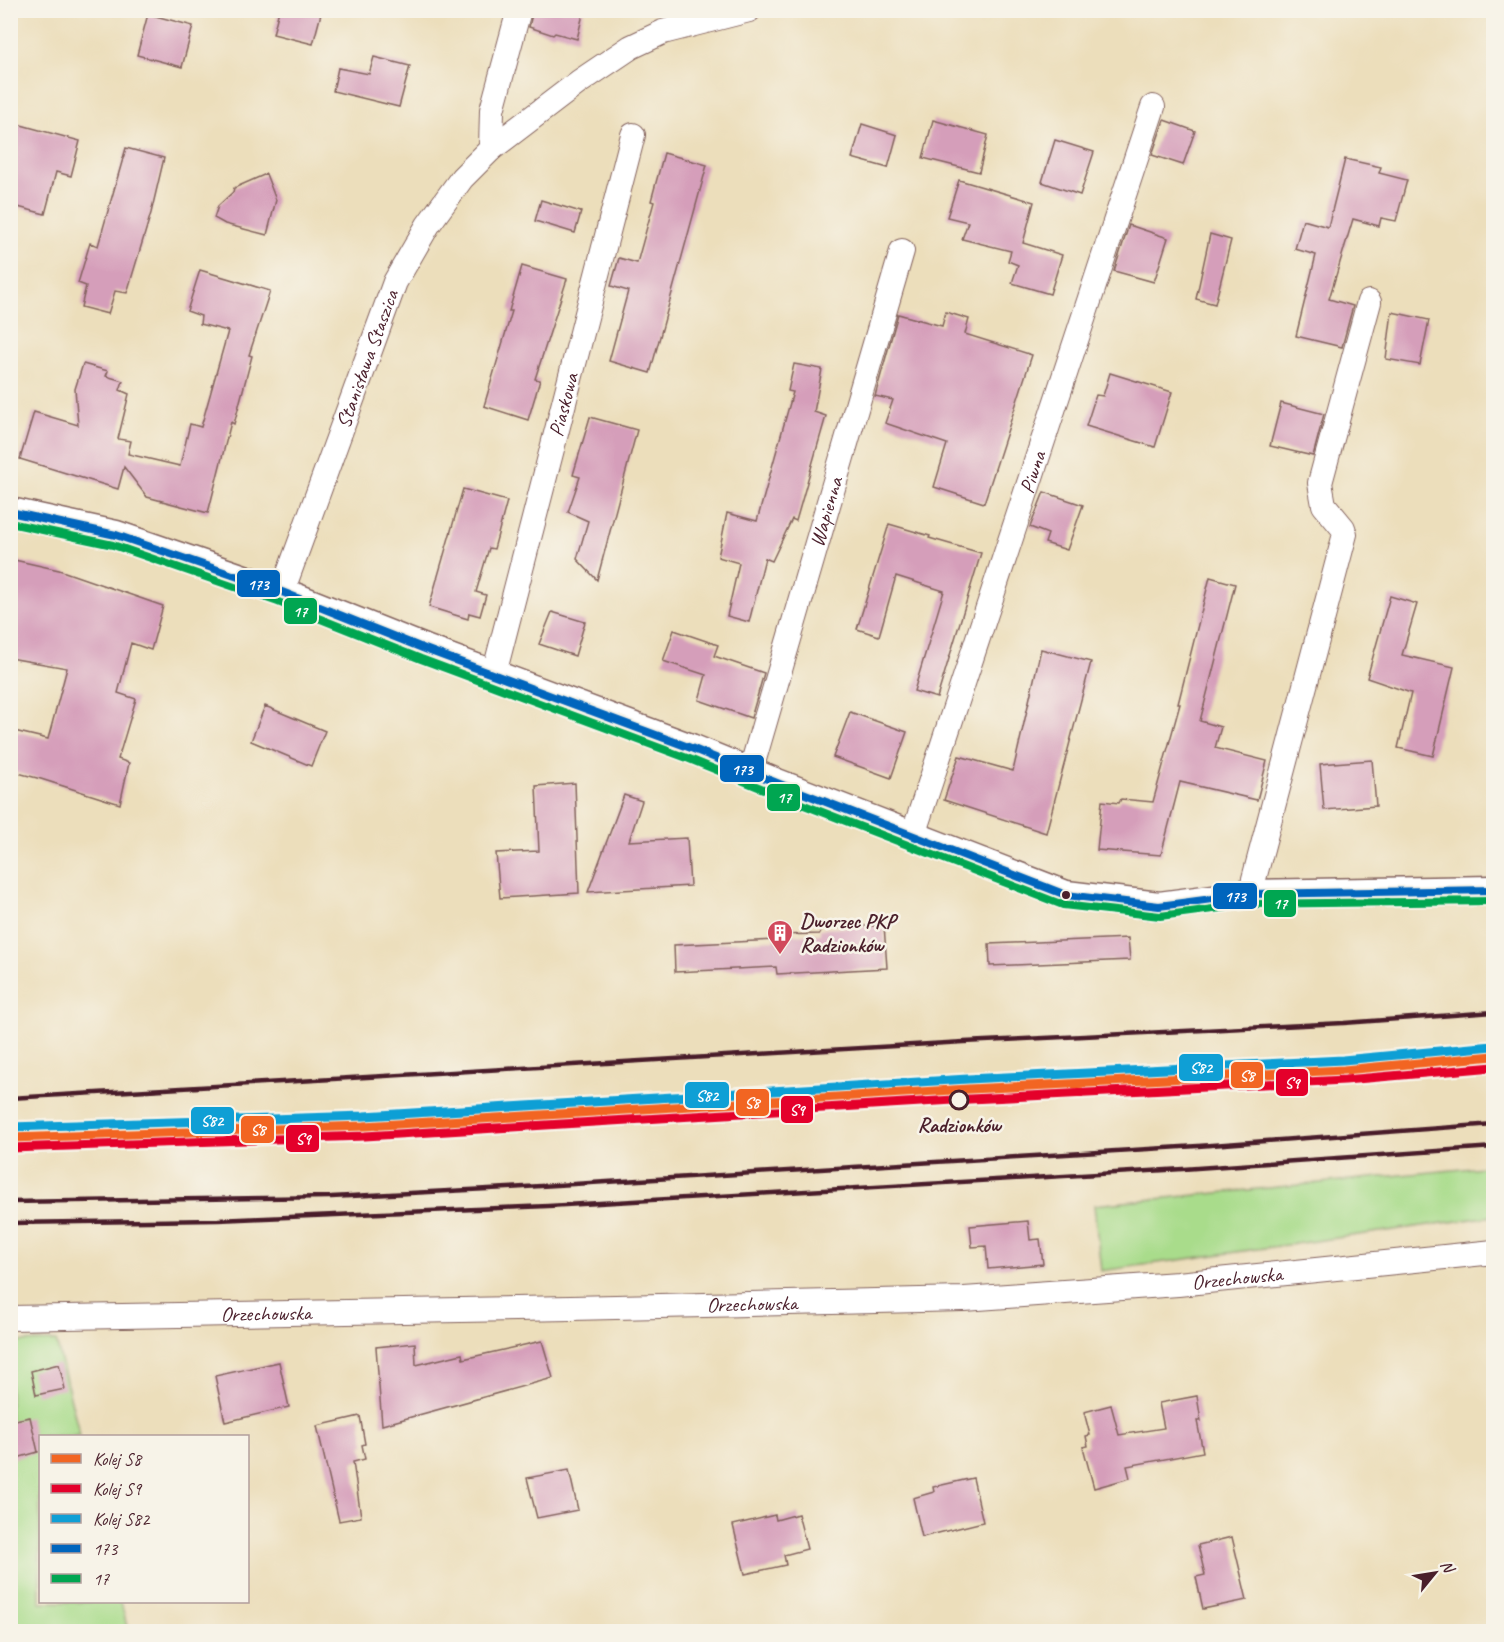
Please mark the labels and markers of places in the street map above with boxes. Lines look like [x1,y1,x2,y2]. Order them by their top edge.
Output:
unlabelled marker [1060,889,1072,901]
place label: Dworzec PKP Radzionków [800,908,899,958]
building icon: Dworzec PKP Radzionków [765,918,795,956]
marker: Radzionków [949,1090,969,1110]
place label: Radzionków [917,1112,1003,1138]

